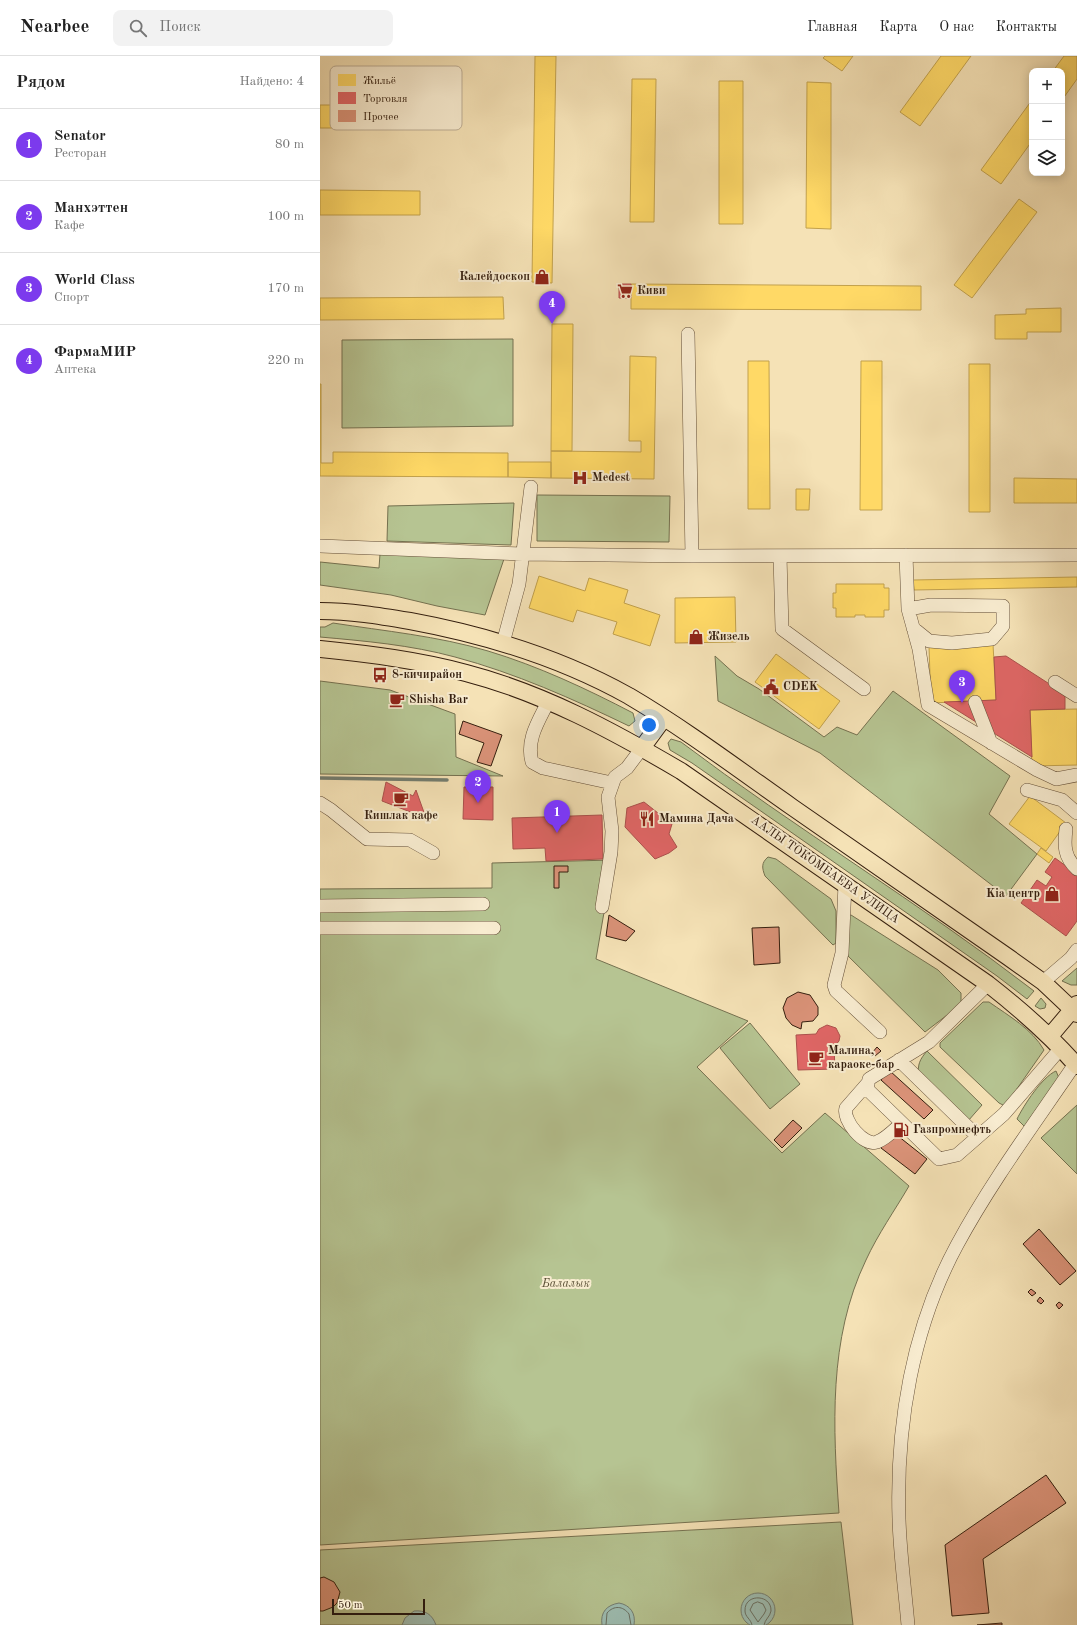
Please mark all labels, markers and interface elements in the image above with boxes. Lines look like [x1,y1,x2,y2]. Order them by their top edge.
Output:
search box [113,10,393,46]
icon: search [127,17,149,39]
text: Nearbee [20,18,89,37]
text: Поиск [159,20,201,35]
text: Главная [807,20,857,34]
text: Карта [879,20,917,34]
text: О нас [939,20,974,34]
text: Контакты [996,20,1057,34]
legend [330,66,462,130]
map controls [1029,68,1065,176]
button: + [1029,68,1065,104]
text: Рядом [16,74,65,91]
text: Найдено: 4 [240,75,304,88]
text: Жильё [363,76,396,87]
text: Торговля [363,94,408,105]
button: − [1029,104,1065,140]
text: Прочее [363,112,398,123]
text: Senator [54,129,106,144]
text: 1 [25,138,33,151]
text: 80 m [275,138,304,151]
button: layers [1029,140,1065,176]
text: Ресторан [54,147,107,160]
text: Манхэттен [54,201,128,216]
text: 2 [25,210,33,223]
text: 100 m [267,210,304,223]
text: Кафе [54,219,85,232]
shop icon: Калейдоскоп [533,268,551,286]
place label: Калейдоскоп [459,271,530,283]
text: World Class [54,273,135,288]
text: 3 [25,282,33,295]
text: 170 m [267,282,304,295]
supermarket icon: Киви [616,282,634,300]
place label: Киви [637,285,666,297]
text: Спорт [54,291,89,304]
pin: 4 [539,291,565,324]
text: ФармаМИР [54,345,136,360]
text: 4 [25,354,33,367]
text: 220 m [267,354,304,367]
text: Аптека [54,363,96,376]
hospital icon: Medest [571,469,589,487]
place label: Medest [592,472,631,484]
shop icon: Жизель [687,628,705,646]
place label: Жизель [708,631,750,643]
bus stop icon: 8-кичирайон [371,666,389,684]
place label: 8-кичирайон [392,669,462,681]
pin: 3 [949,670,975,703]
public building icon: CDEK [762,678,780,696]
place label: CDEK [783,681,818,693]
cafe icon: Shisha Bar [388,691,406,709]
place label: Shisha Bar [409,694,468,706]
your location [639,715,659,735]
pin: 2 [465,770,491,803]
cafe icon: Кишлак кафе [392,790,410,808]
pin: 1 [544,800,570,833]
place label: Кишлак кафе [364,810,438,822]
restaurant icon: Мамина Дача [638,810,656,828]
place label: Мамина Дача [659,813,734,825]
street label: ААЛЫ ТОКОМБАЕВА УЛИЦА [749,814,901,926]
shop icon: Kia центр [1043,885,1061,903]
place label: Kia центр [986,888,1040,900]
place label: Малина, караоке-бар [828,1045,894,1071]
cafe icon: Малина, караоке-бар [807,1049,825,1067]
fuel station icon: Газпромнефть [892,1121,910,1139]
place label: Газпромнефть [913,1124,991,1136]
park label: Балалык [541,1278,590,1290]
scale bar [332,1597,425,1616]
text: 50 m [338,1600,363,1611]

